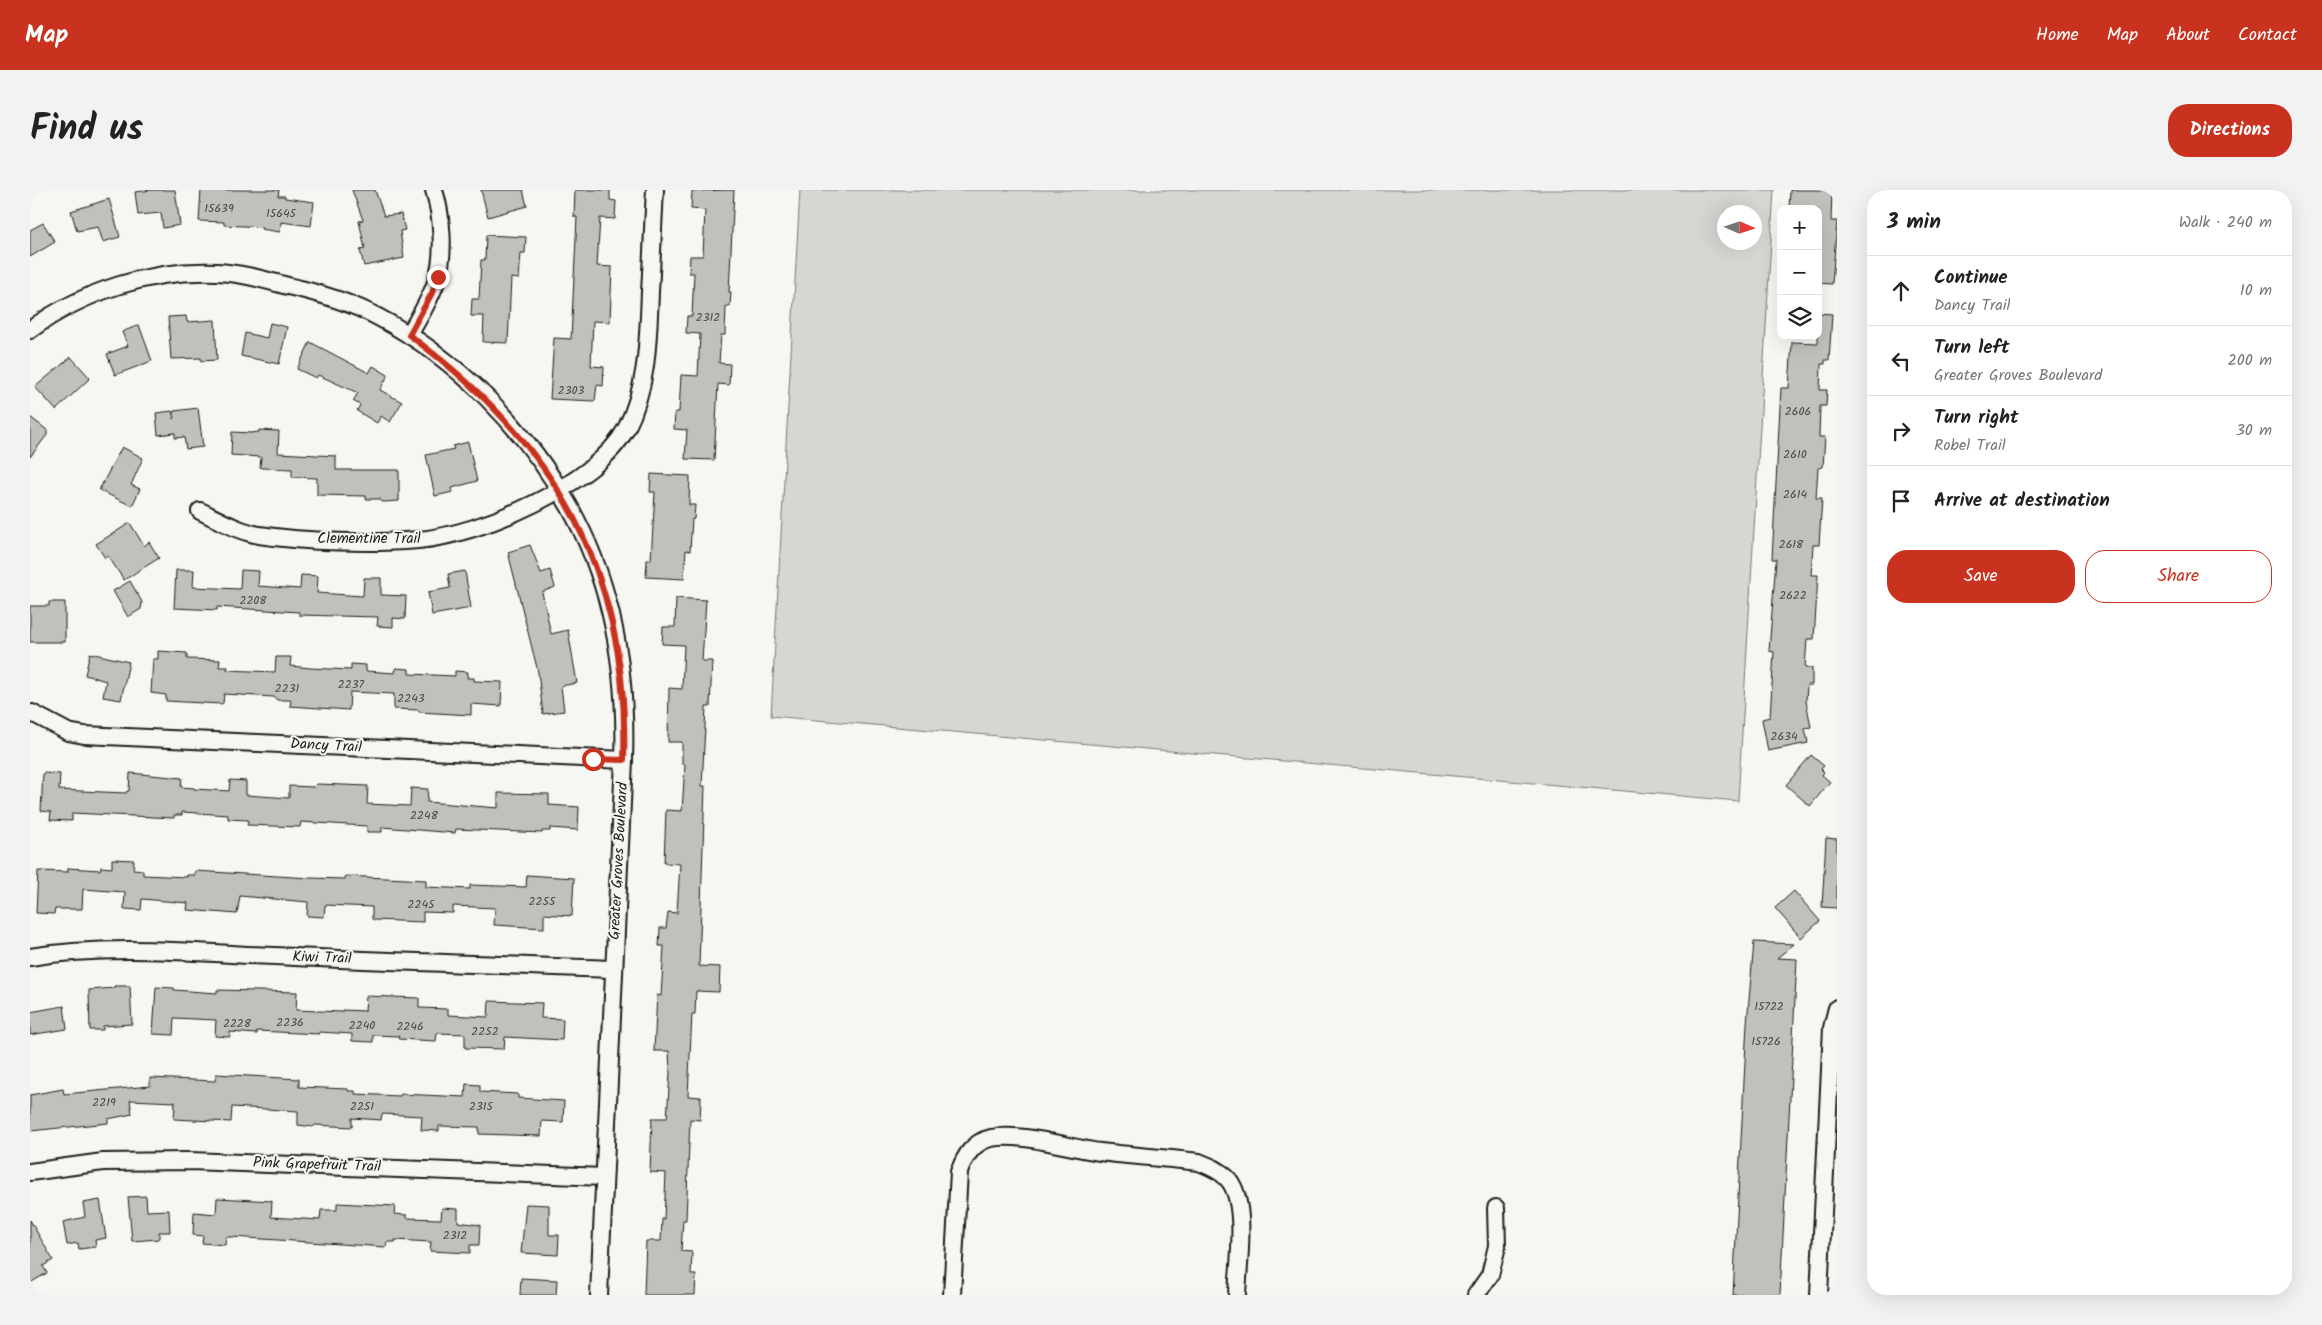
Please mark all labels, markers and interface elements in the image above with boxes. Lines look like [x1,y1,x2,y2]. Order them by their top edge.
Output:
text: Map [25,16,68,55]
text: Home [2036,21,2079,50]
text: Map [2107,21,2138,50]
text: About [2166,21,2210,50]
text: Contact [2238,21,2297,50]
text: Find us [30,102,143,158]
button: Directions [2168,104,2292,157]
house number: 15639 [204,199,234,218]
house number: 15645 [266,204,298,223]
north arrow [1717,205,1762,250]
map controls [1777,205,1822,340]
button: + [1777,205,1822,250]
text: 3 min [1887,206,1941,239]
text: Walk · 240 m [2179,210,2272,235]
button: − [1777,250,1822,295]
text: Continue [1934,263,2007,293]
route end [427,266,450,289]
icon: ahead [1887,277,1915,305]
text: 10 m [2240,278,2272,303]
text: Dancy Trail [1934,293,2010,318]
button: layers [1777,295,1822,340]
house number: 2312 [696,308,720,327]
text: Turn left [1934,333,2009,363]
icon: left [1887,347,1915,375]
text: 200 m [2228,348,2272,373]
text: Greater Groves Boulevard [1934,363,2102,388]
house number: 2303 [558,381,584,400]
house number: 2606 [1785,402,1811,421]
text: Turn right [1934,403,2019,433]
icon: right [1887,417,1915,445]
text: 30 m [2236,418,2272,443]
text: Robel Trail [1934,433,2006,458]
house number: 2610 [1783,445,1807,464]
house number: 2614 [1783,485,1807,504]
text: Arrive at destination [1934,486,2110,516]
icon: arrive [1887,487,1915,515]
street label: Clementine Trail [317,527,421,551]
house number: 2618 [1779,535,1804,554]
button: Save [1887,550,2075,603]
button: Share [2085,550,2272,603]
house number: 2622 [1779,586,1807,605]
house number: 2208 [239,591,267,610]
house number: 2237 [338,675,365,694]
house number: 2231 [275,679,300,698]
house number: 2243 [397,689,425,708]
house number: 2634 [1770,727,1798,746]
street label: Dancy Trail [290,732,363,760]
route start [582,748,605,771]
street label: Greater Groves Boulevard [603,781,635,940]
house number: 2248 [410,806,439,825]
house number: 2255 [529,892,557,911]
house number: 2245 [407,895,436,914]
street label: Kiwi Trail [292,945,352,971]
house number: 15722 [1754,997,1784,1016]
house number: 2236 [276,1013,304,1032]
house number: 2228 [223,1014,252,1033]
house number: 2240 [349,1016,375,1035]
house number: 2246 [396,1017,424,1036]
house number: 2252 [471,1022,499,1041]
house number: 15726 [1751,1032,1781,1051]
house number: 2219 [92,1093,116,1112]
house number: 2251 [350,1097,374,1116]
house number: 2315 [469,1097,495,1116]
street label: Pink Grapefruit Trail [252,1151,382,1179]
house number: 2312 [443,1226,467,1245]

